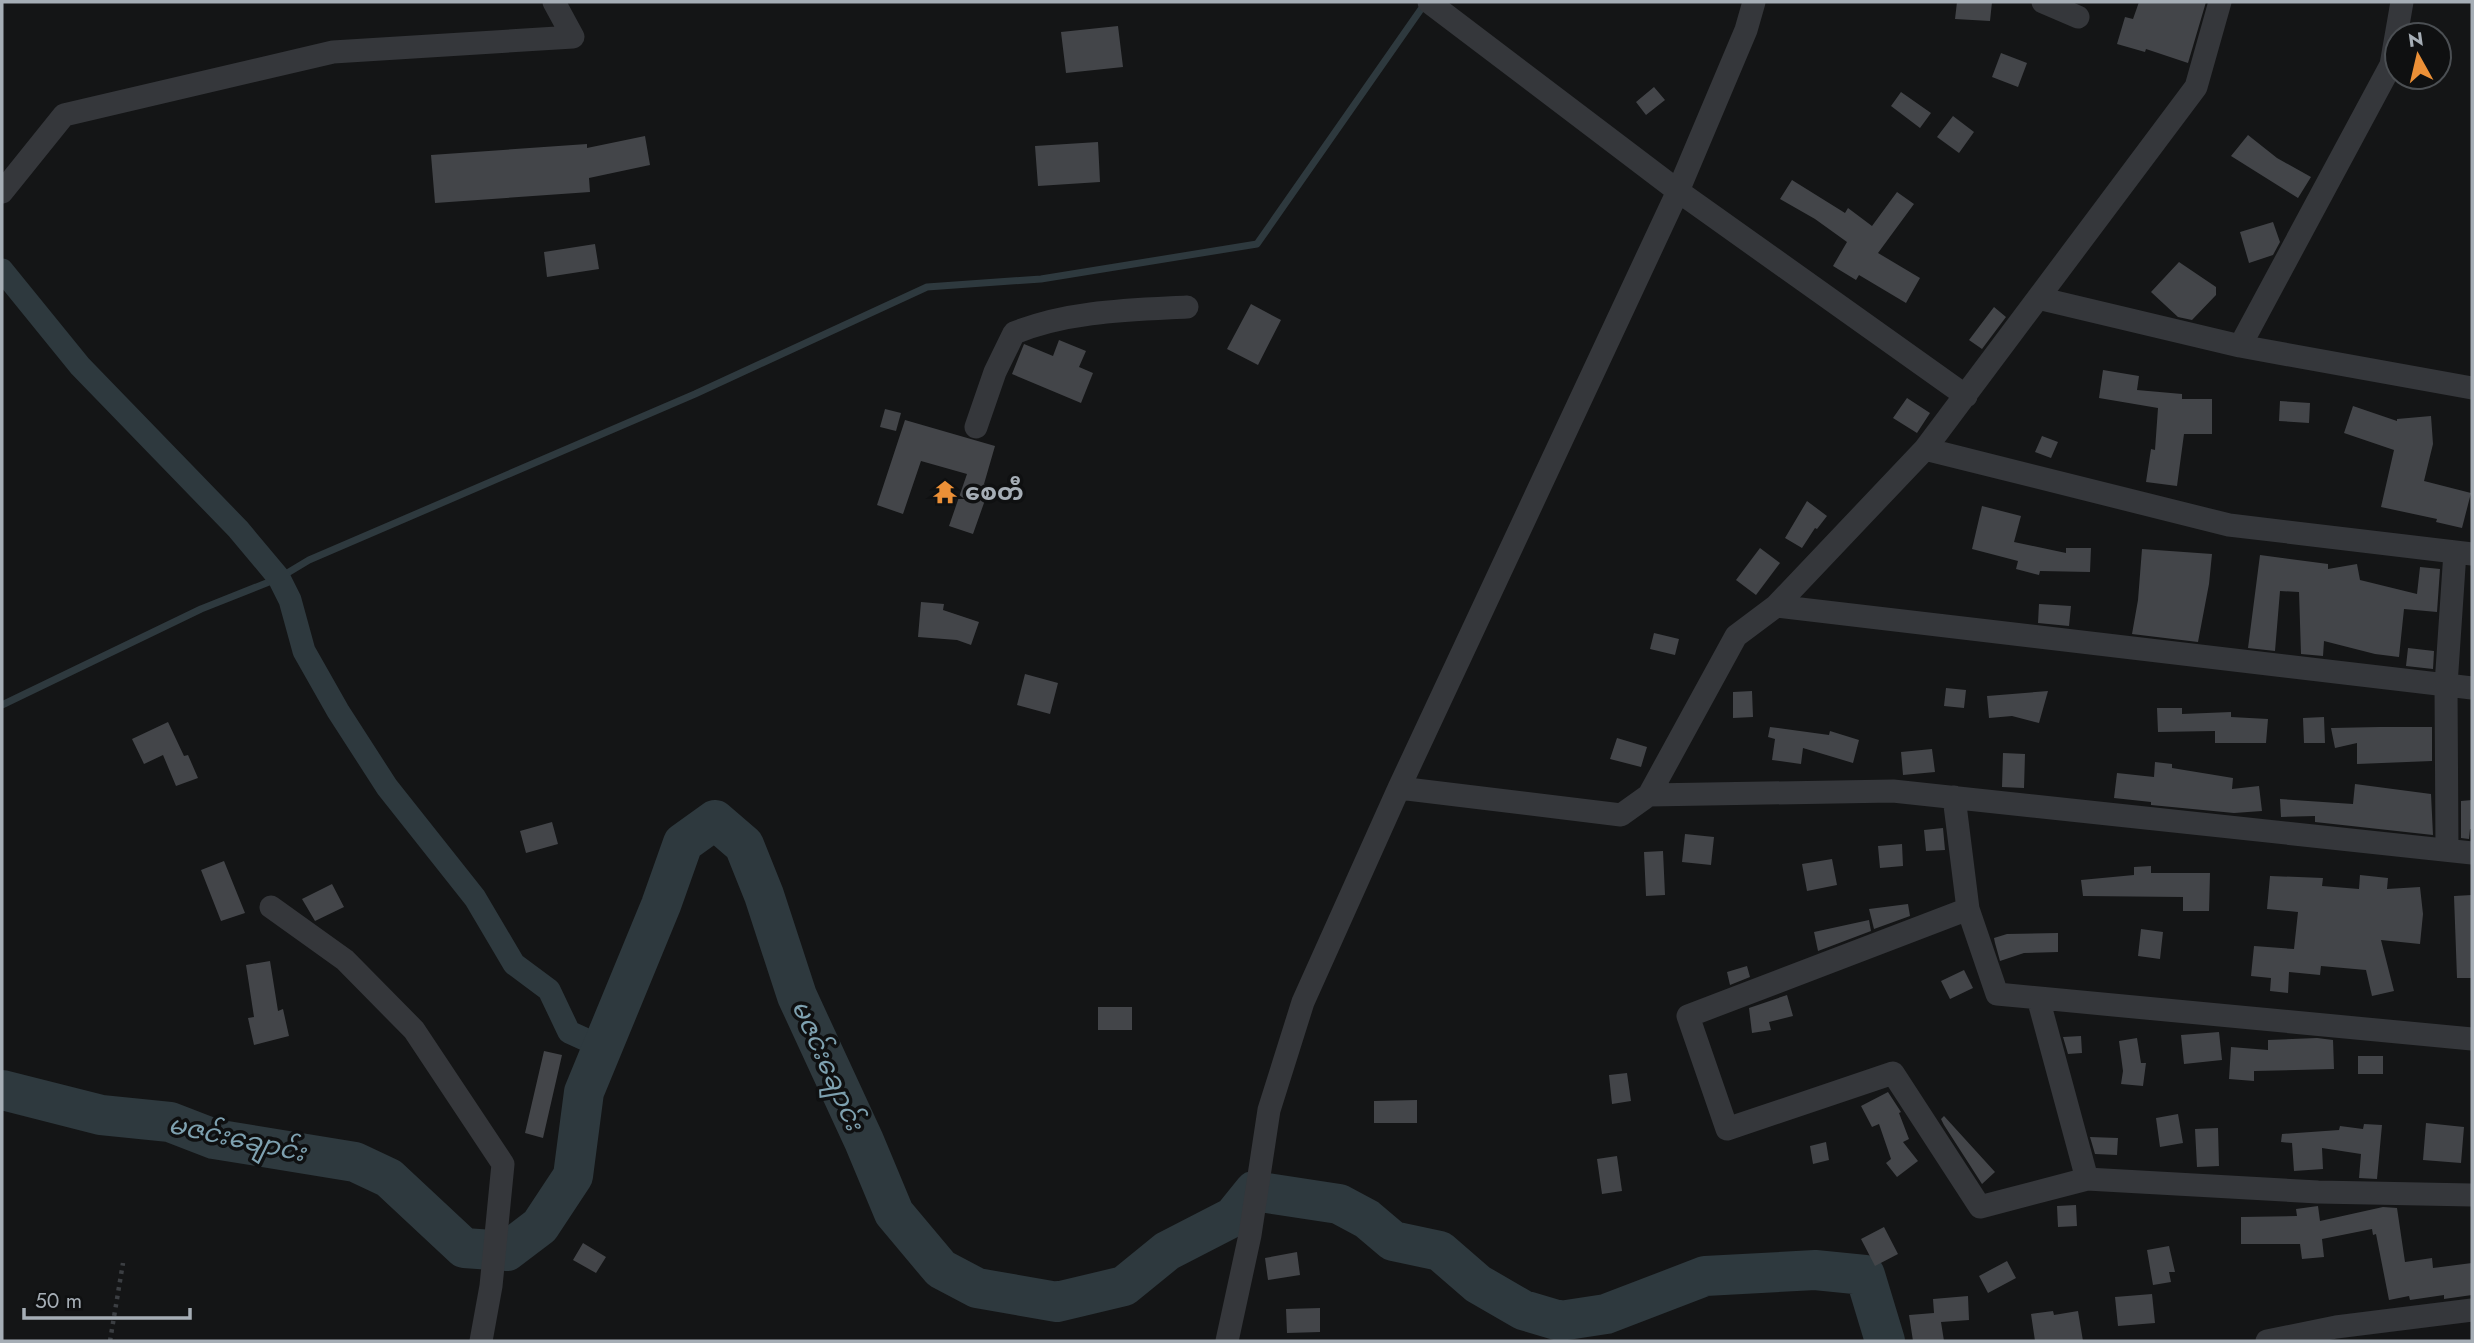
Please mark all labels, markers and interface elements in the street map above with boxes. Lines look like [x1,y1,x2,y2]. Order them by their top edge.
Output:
north arrow [2383,21,2453,91]
text: N [2406,25,2425,54]
place label: စေတီ [965,474,1024,509]
temple icon: စေတီ [931,478,959,506]
water label: မဇင်းချောင်း [780,994,875,1139]
water label: မဇင်းချောင်း [164,1105,311,1174]
scale bar [24,1276,191,1320]
text: 50 m [35,1286,82,1316]

